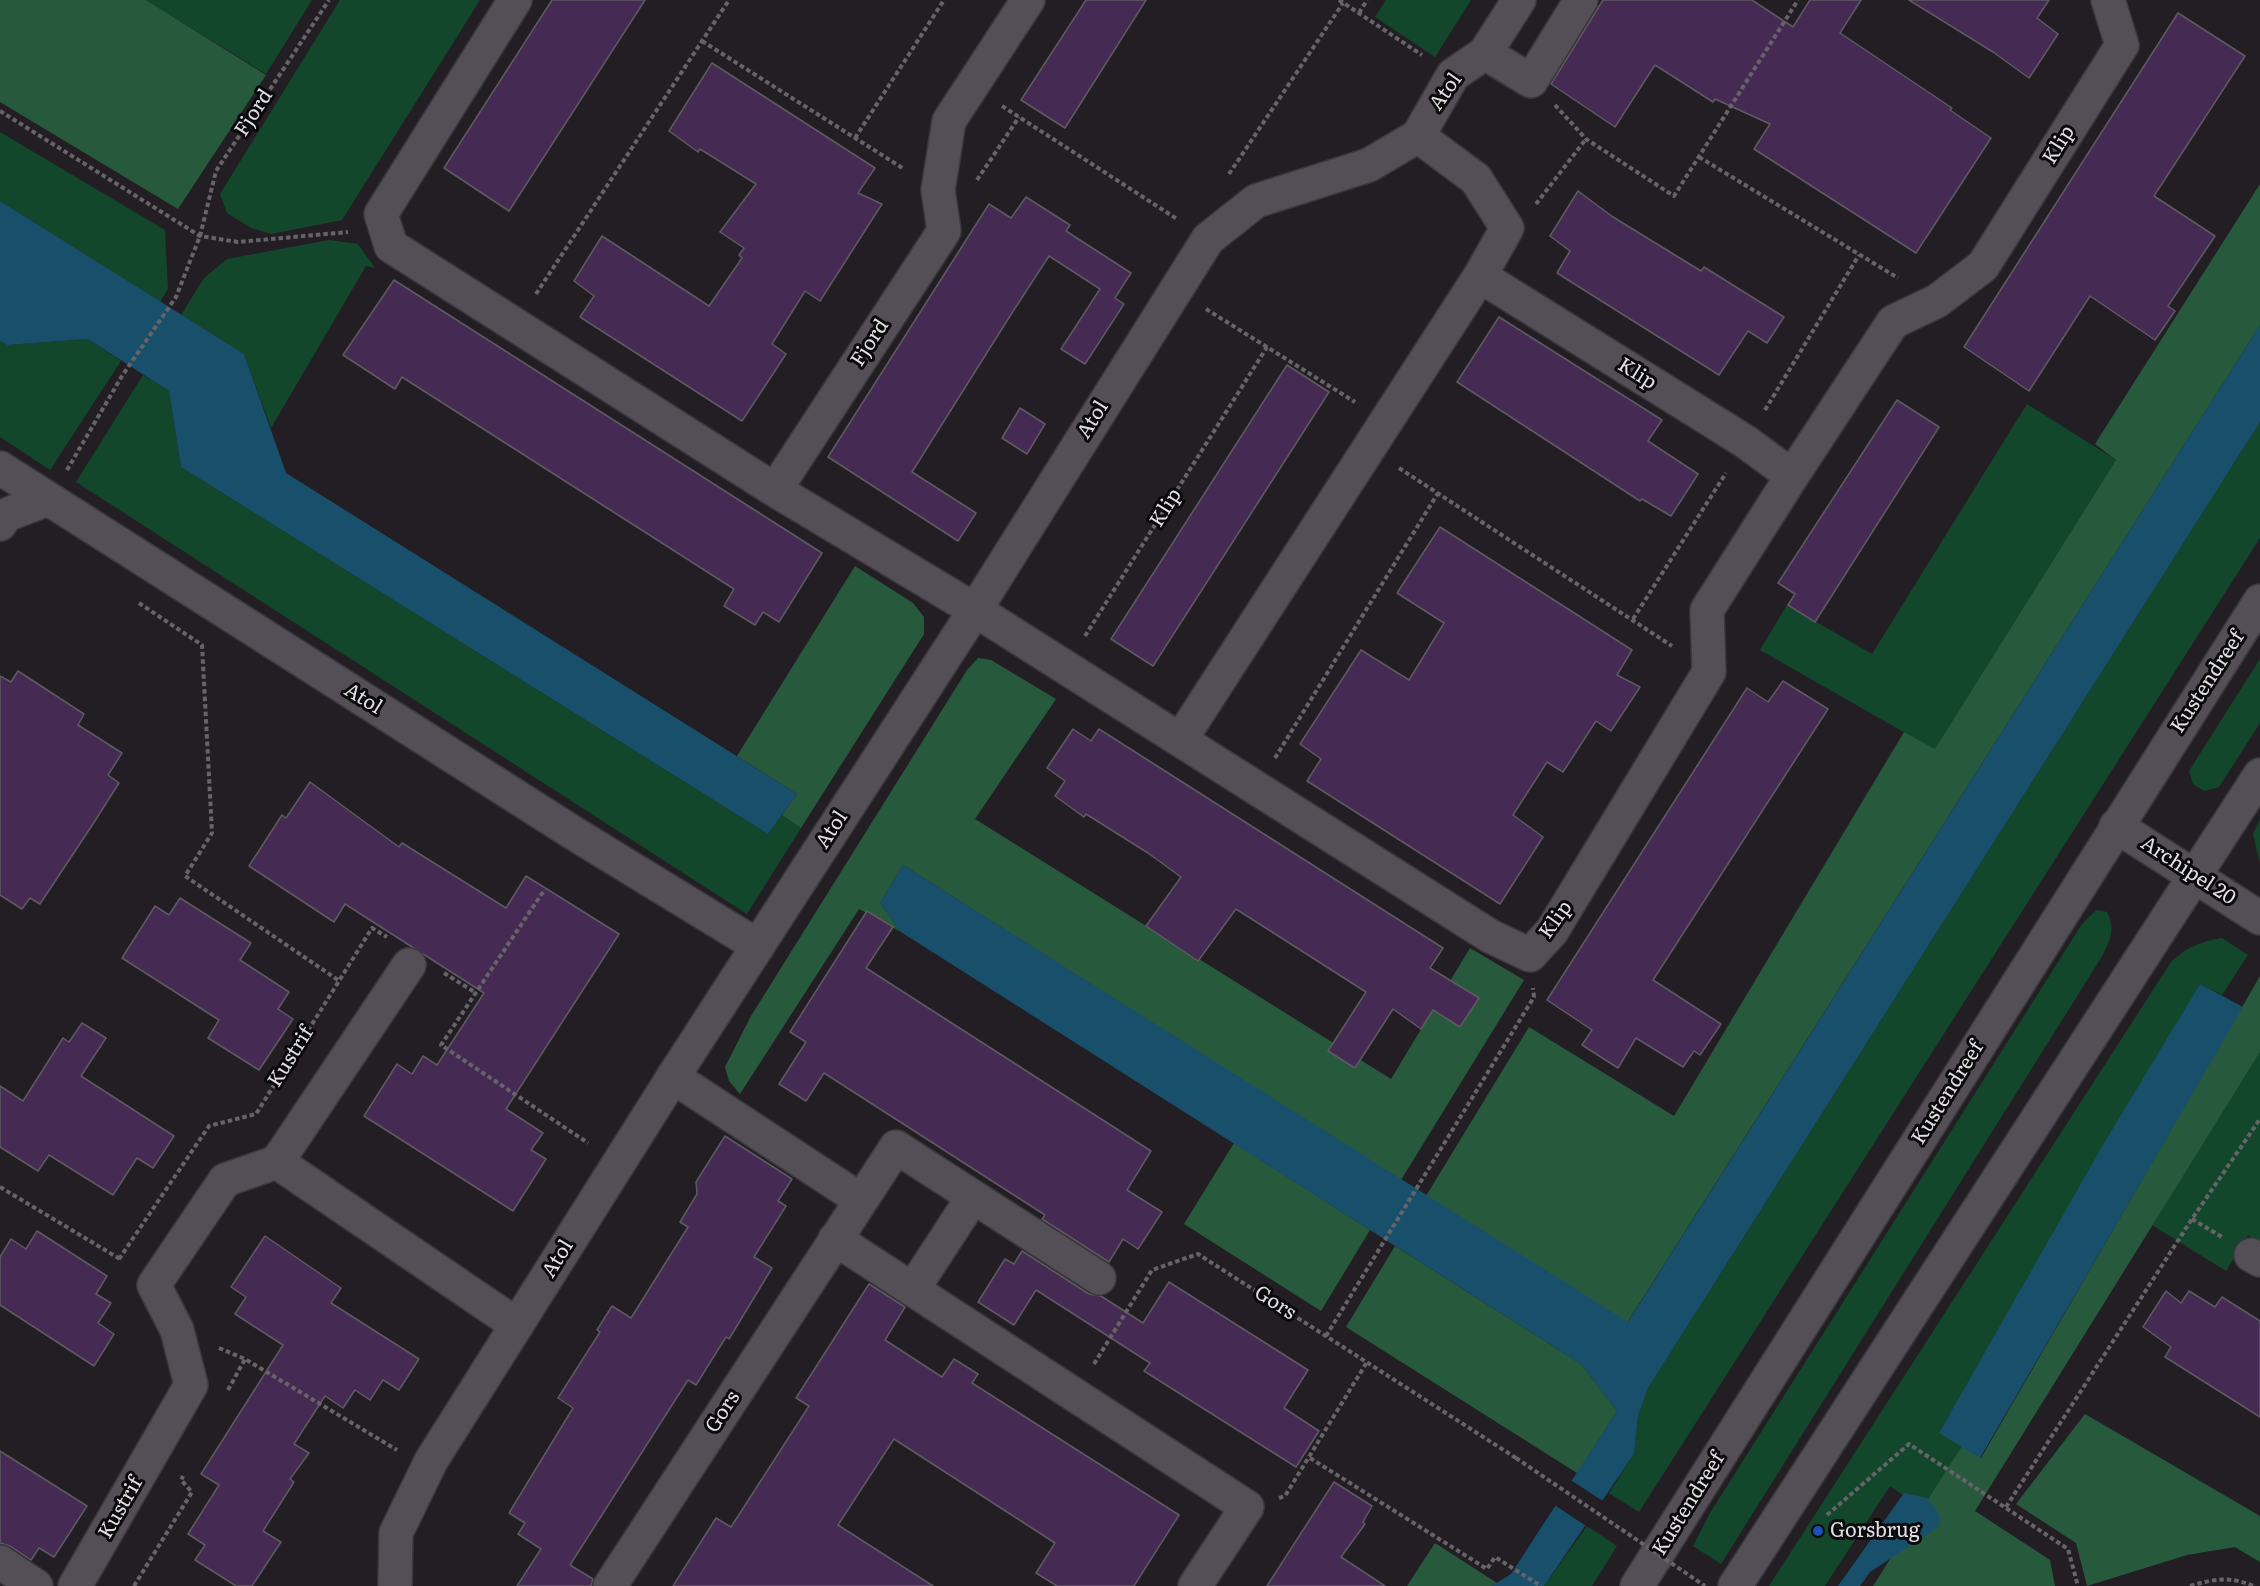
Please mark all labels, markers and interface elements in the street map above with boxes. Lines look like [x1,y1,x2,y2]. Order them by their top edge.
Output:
street label: Atol [1425,69,1467,115]
street label: Fjord [230,85,278,141]
street label: Klip [2038,121,2080,169]
street label: Fjord [846,315,894,371]
street label: Klip [1613,353,1661,395]
street label: Atol [1072,397,1114,443]
street label: Klip [1145,484,1187,532]
street label: Kustendreef [2166,626,2250,738]
street label: Atol [340,678,386,720]
street label: Atol [811,807,853,853]
street label: Archipel 20 [2136,831,2240,911]
street label: Klip [1534,896,1578,944]
street label: Kustrif [263,1022,319,1092]
street label: Kustendreef [1907,1037,1989,1149]
street label: Atol [537,1236,579,1282]
street label: Gors [1250,1281,1300,1325]
street label: Gors [701,1387,745,1437]
street label: Kustendreef [1648,1448,1730,1560]
street label: Kustrif [94,1473,148,1543]
place label: Gorsbrug [1830,1519,1920,1543]
marker: Gorsbrug [1811,1524,1825,1538]

